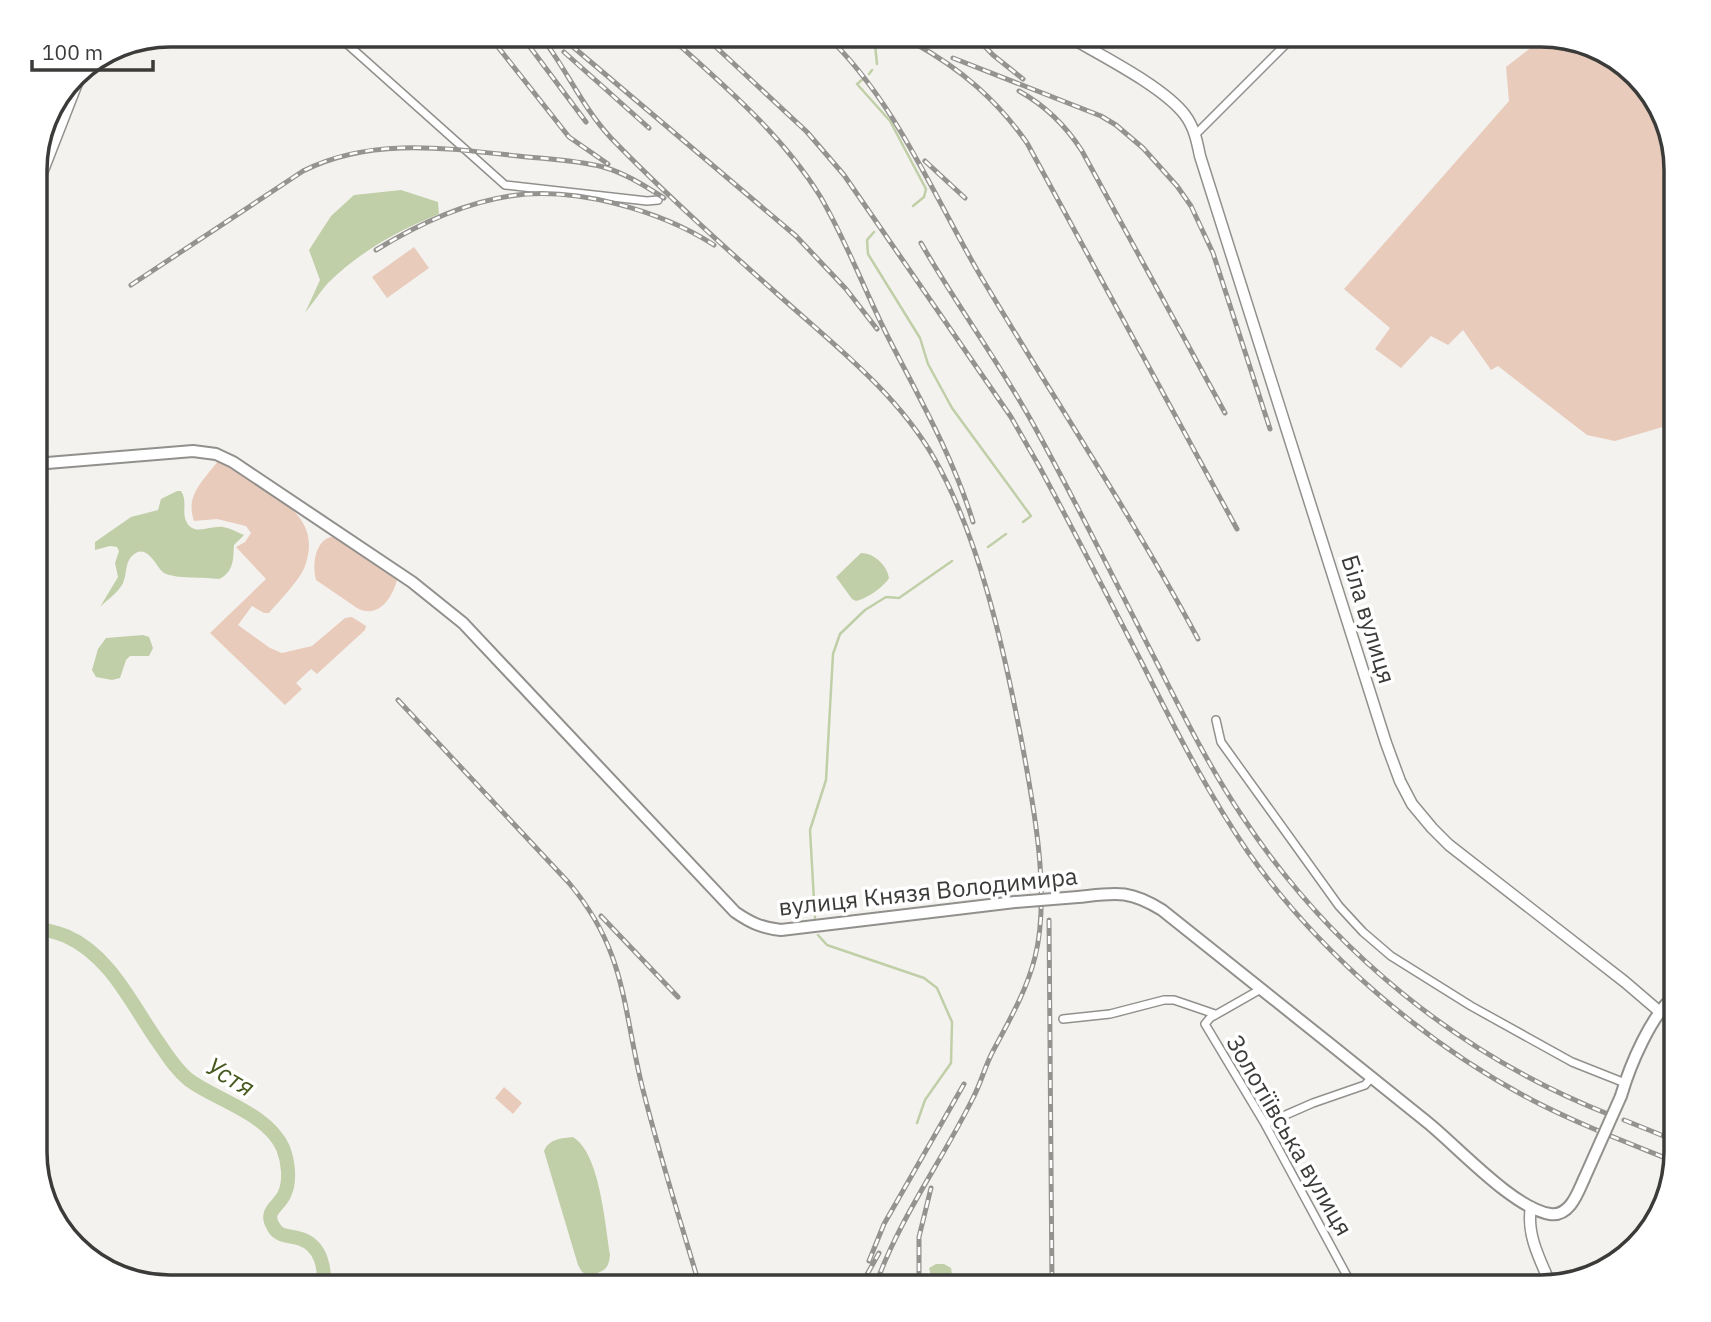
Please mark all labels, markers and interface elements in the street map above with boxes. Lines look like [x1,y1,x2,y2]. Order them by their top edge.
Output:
scale bar [32,28,152,72]
text: 100 m [42,38,103,66]
street label: Біла вулиця [1334,551,1404,687]
street label: вулиця Князя Володимира [777,859,1079,923]
street label: Золотіївська вулиця [1219,1029,1361,1241]
water label: Устя [200,1048,262,1104]

